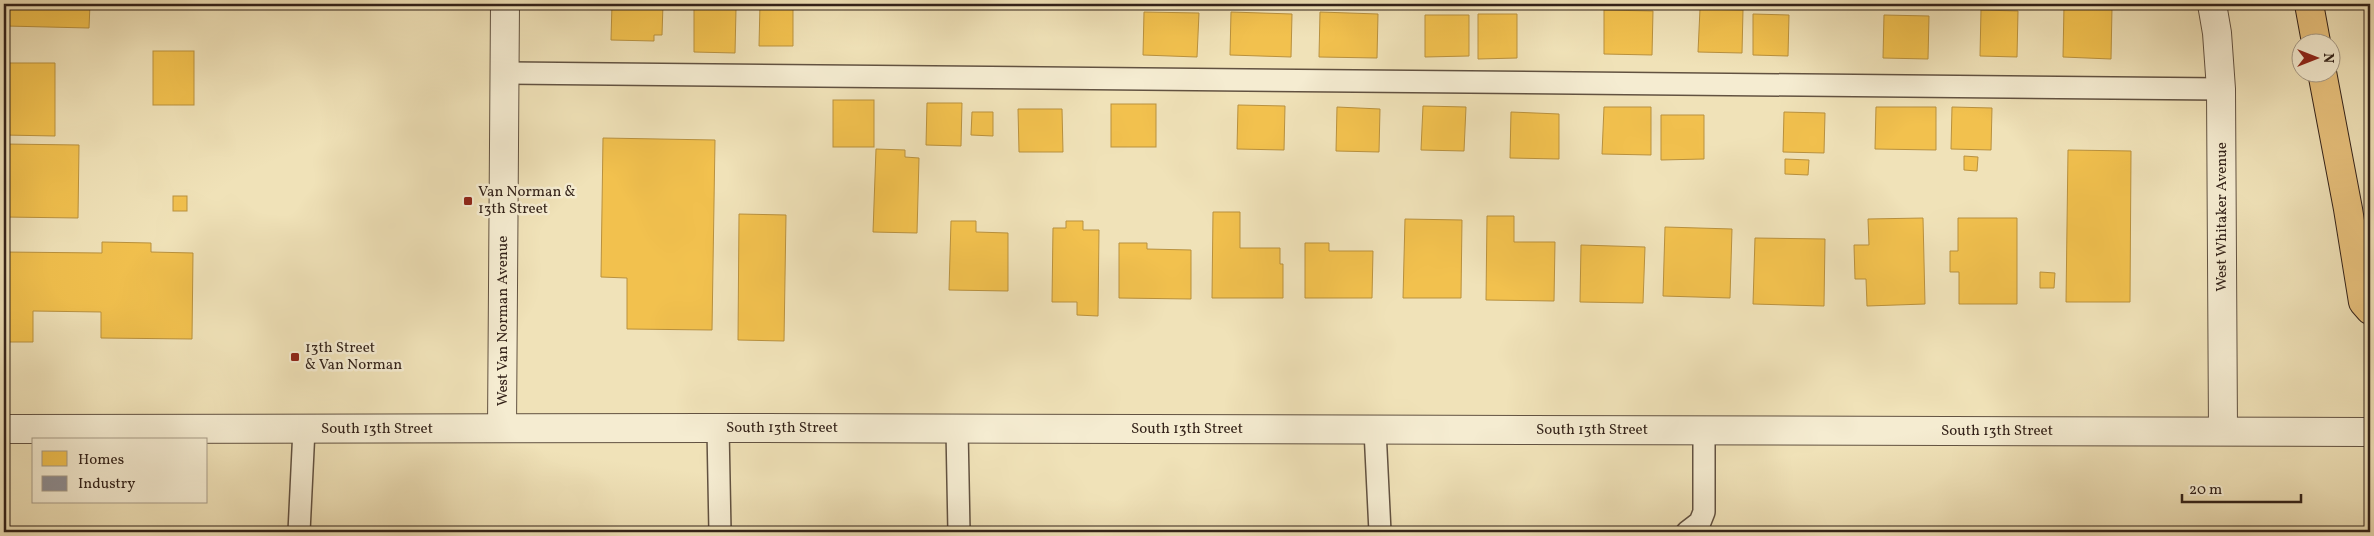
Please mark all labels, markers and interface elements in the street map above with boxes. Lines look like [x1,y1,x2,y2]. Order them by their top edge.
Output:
north arrow [2292,32,2342,82]
text: N [2318,53,2337,63]
street label: West Whitaker Avenue [2212,142,2233,292]
place label: Van Norman & 13th Street [478,182,576,220]
marker: Van Norman & 13th Street [462,195,474,207]
street label: West Van Norman Avenue [493,236,514,406]
place label: 13th Street & Van Norman [305,338,402,376]
marker: 13th Street & Van Norman [289,351,301,363]
street label: South 13th Street [726,418,838,439]
street label: South 13th Street [321,419,433,440]
street label: South 13th Street [1131,419,1243,440]
street label: South 13th Street [1536,420,1648,441]
street label: South 13th Street [1941,421,2053,442]
legend [32,438,208,504]
text: Homes [78,450,124,471]
scale bar [2182,471,2300,503]
text: Industry [78,474,135,495]
text: 20 m [2189,480,2222,501]

